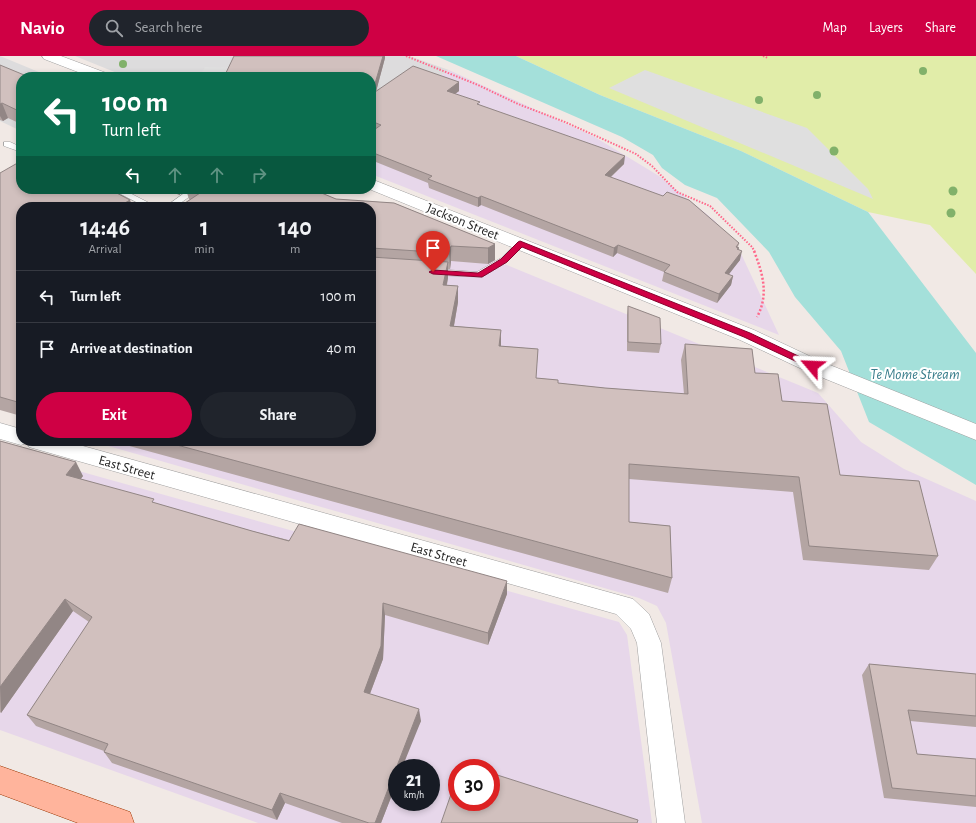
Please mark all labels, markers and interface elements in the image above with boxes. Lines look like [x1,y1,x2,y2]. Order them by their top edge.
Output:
search box [89,10,369,46]
icon: search [103,17,125,39]
text: Navio [20,19,65,38]
text: Search here [135,20,203,35]
text: Map [822,21,847,35]
text: Layers [869,21,903,35]
text: Share [925,21,956,35]
icon: left [36,88,88,140]
text: 100 m [102,89,168,117]
text: Turn left [102,122,161,140]
icon: left [122,164,144,186]
icon: ahead [164,164,186,186]
icon: ahead [206,164,228,186]
icon: right [248,164,270,186]
street label: Jackson Street [424,201,501,243]
text: 14:46 [80,216,130,240]
text: 1 [200,216,209,240]
text: 140 [279,216,312,240]
pin [416,231,450,272]
icon: arrive [422,237,444,259]
text: Arrival [88,243,122,256]
text: min [194,243,214,256]
text: m [290,243,300,256]
icon: left [36,286,58,308]
text: Turn left [70,289,121,304]
text: 100 m [321,289,356,304]
icon: arrive [36,338,58,360]
text: Arrive at destination [70,341,193,356]
text: 40 m [326,341,356,356]
position arrow [791,345,833,387]
water label: Te Mome Stream [870,367,960,382]
button: Exit [36,392,192,438]
button: Share [200,392,356,438]
street label: East Street [97,453,157,483]
street label: East Street [409,540,469,570]
speed limit sign: 30 [448,759,500,811]
text: 21 [406,770,422,790]
text: km/h [404,790,424,800]

